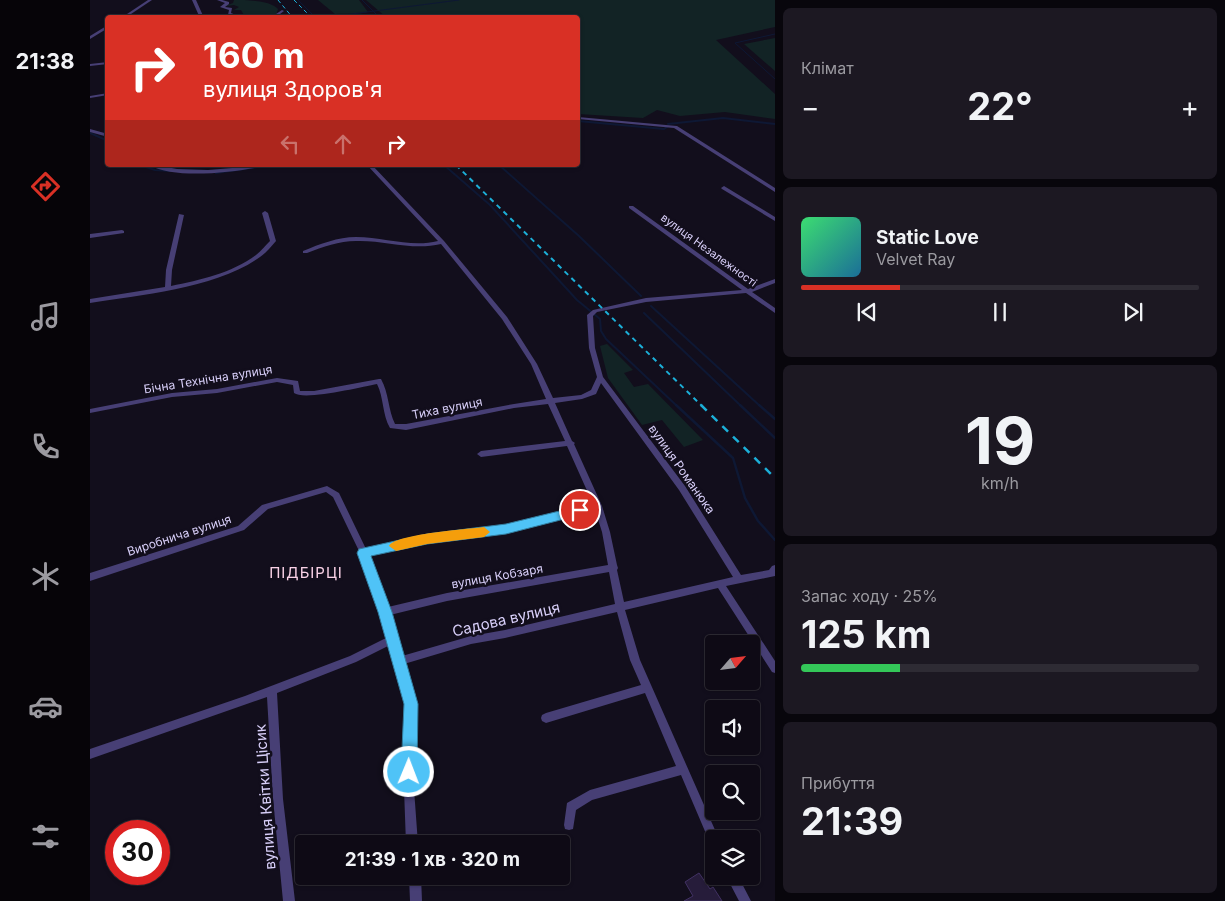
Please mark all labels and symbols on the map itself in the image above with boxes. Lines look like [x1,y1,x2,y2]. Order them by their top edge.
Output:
street label: вулиця Незалежності [658,210,760,290]
street label: Бічна Технічна вулиця [143,361,273,397]
street label: Тиха вулиця [410,394,484,422]
street label: вулиця Романюка [646,422,718,516]
pin [559,489,601,531]
street label: Виробнича вулиця [125,511,233,559]
street label: вулиця Кобзаря [450,561,544,591]
district label: ПІДБІРЦІ [269,563,343,582]
street label: Садова вулиця [450,597,562,641]
north arrow [705,635,760,690]
street label: вулиця Квітки Цісик [250,724,280,870]
position arrow [382,745,434,797]
speed limit sign: 30 [105,820,170,885]

